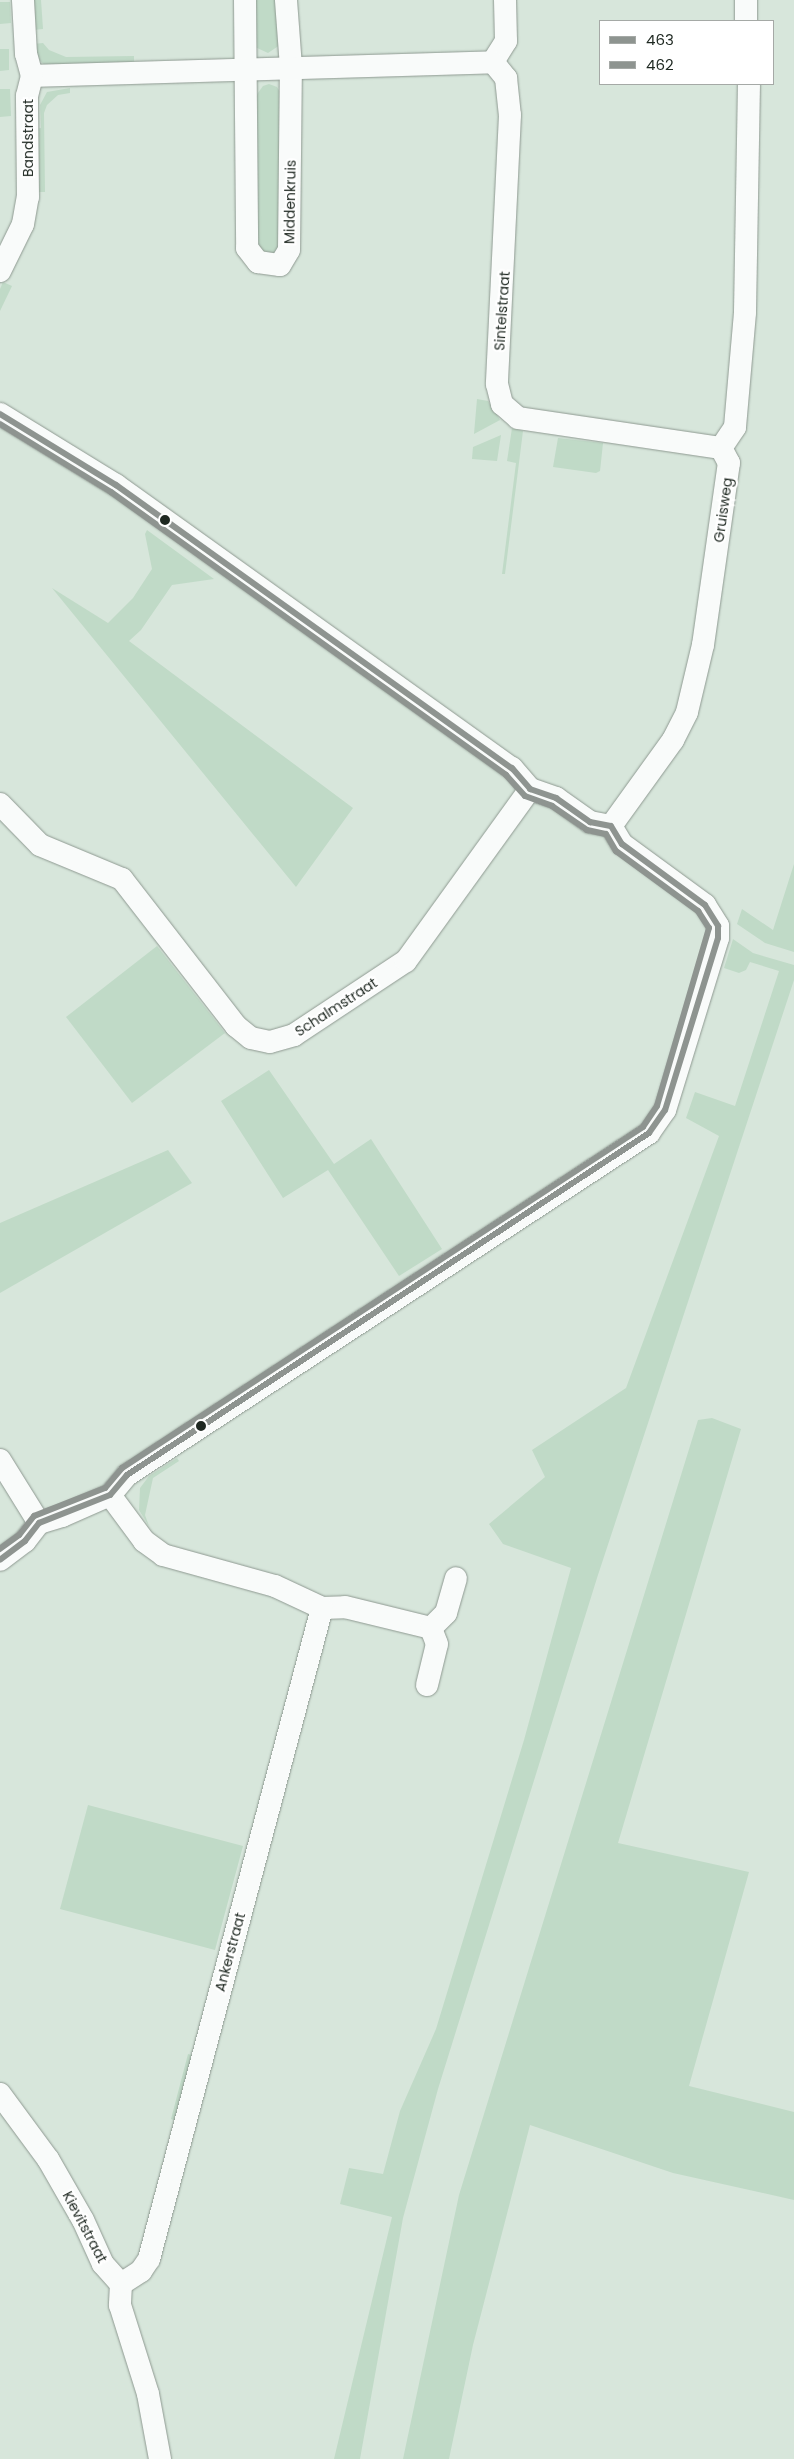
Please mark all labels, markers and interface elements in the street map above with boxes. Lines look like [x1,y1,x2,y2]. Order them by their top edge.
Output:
legend [599,20,774,85]
text: 463 [646,29,674,50]
text: 462 [646,54,674,75]
street label: Bandstraat [20,99,36,177]
street label: Middenkruis [281,160,299,244]
street label: Sintelstraat [491,271,513,351]
street label: Gruisweg [710,476,736,544]
unlabelled marker [160,515,170,525]
street label: Schalmstraat [292,974,380,1040]
unlabelled marker [196,1421,206,1431]
street label: Ankerstraat [211,1911,249,1993]
street label: Kievitstraat [59,2188,111,2266]

